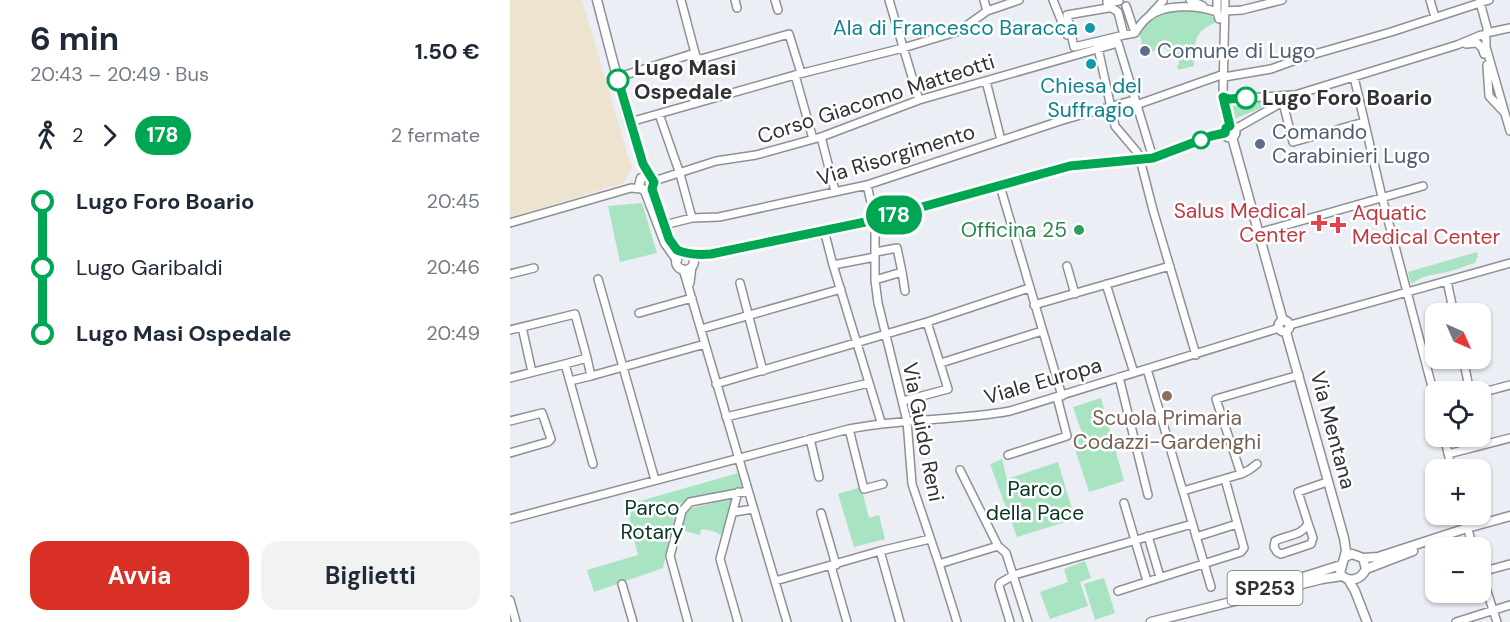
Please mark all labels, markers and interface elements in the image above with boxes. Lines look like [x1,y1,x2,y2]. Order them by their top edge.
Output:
place label: Ala di Francesco Baracca [833,14,1078,42]
text: 6 min [30,17,119,60]
marker: Ala di Francesco Baracca [1083,21,1097,35]
text: 1.50 € [415,37,480,66]
place label: Comune di Lugo [1157,37,1315,65]
marker: Comune di Lugo [1138,44,1152,58]
street label: Corso Giacomo Matteotti [754,47,998,151]
place label: Lugo Masi Ospedale [634,54,736,106]
marker: Chiesa del Suffragio [1084,57,1098,71]
text: 20:43 – 20:49 · Bus [30,61,209,87]
marker: Lugo Masi Ospedale [607,69,629,91]
place label: Chiesa del Suffragio [1040,72,1142,124]
place label: Lugo Foro Boario [1262,84,1432,112]
marker: Lugo Foro Boario [1235,87,1257,109]
street label: Via Risorgimento [814,118,978,192]
place label: Comando Carabinieri Lugo [1272,118,1430,170]
icon: walk [30,119,63,152]
icon: forward [93,119,126,152]
text: 178 [147,121,179,149]
text: 2 [72,122,84,148]
text: 2 fermate [391,122,480,148]
unlabelled marker [1192,131,1210,149]
marker: Comando Carabinieri Lugo [1253,137,1267,151]
text: Lugo Foro Boario [76,187,254,216]
text: 20:45 [427,188,480,214]
line badge: 178 [860,196,928,234]
place label: Salus Medical Center [1174,197,1306,249]
place label: Aquatic Medical Center [1352,199,1500,251]
text: 178 [878,201,910,229]
marker: Salus Medical Center [1310,214,1328,232]
place label: Officina 25 [961,216,1067,244]
marker: Aquatic Medical Center [1329,216,1347,234]
marker: Officina 25 [1072,223,1086,237]
text: Lugo Garibaldi [76,253,223,282]
text: 20:46 [426,254,480,280]
north arrow [1425,303,1491,369]
map controls [1425,303,1491,603]
text: Lugo Masi Ospedale [76,319,291,348]
text: 20:49 [426,320,480,346]
street label: Viale Europa [981,351,1105,411]
street label: Via Guido Reni [896,360,950,504]
street label: Via Mentana [1304,368,1362,492]
button: locate [1425,381,1491,447]
marker: Scuola Primaria Codazzi-Gardenghi [1160,389,1174,403]
place label: Scuola Primaria Codazzi-Gardenghi [1073,404,1261,456]
button: + [1425,459,1491,525]
park label: Parco della Pace [986,475,1084,527]
park label: Parco Rotary [621,494,684,546]
button: − [1425,537,1491,603]
button: Avvia [30,541,249,610]
button: Biglietti [261,541,480,610]
road number: SP253 [1228,571,1302,605]

